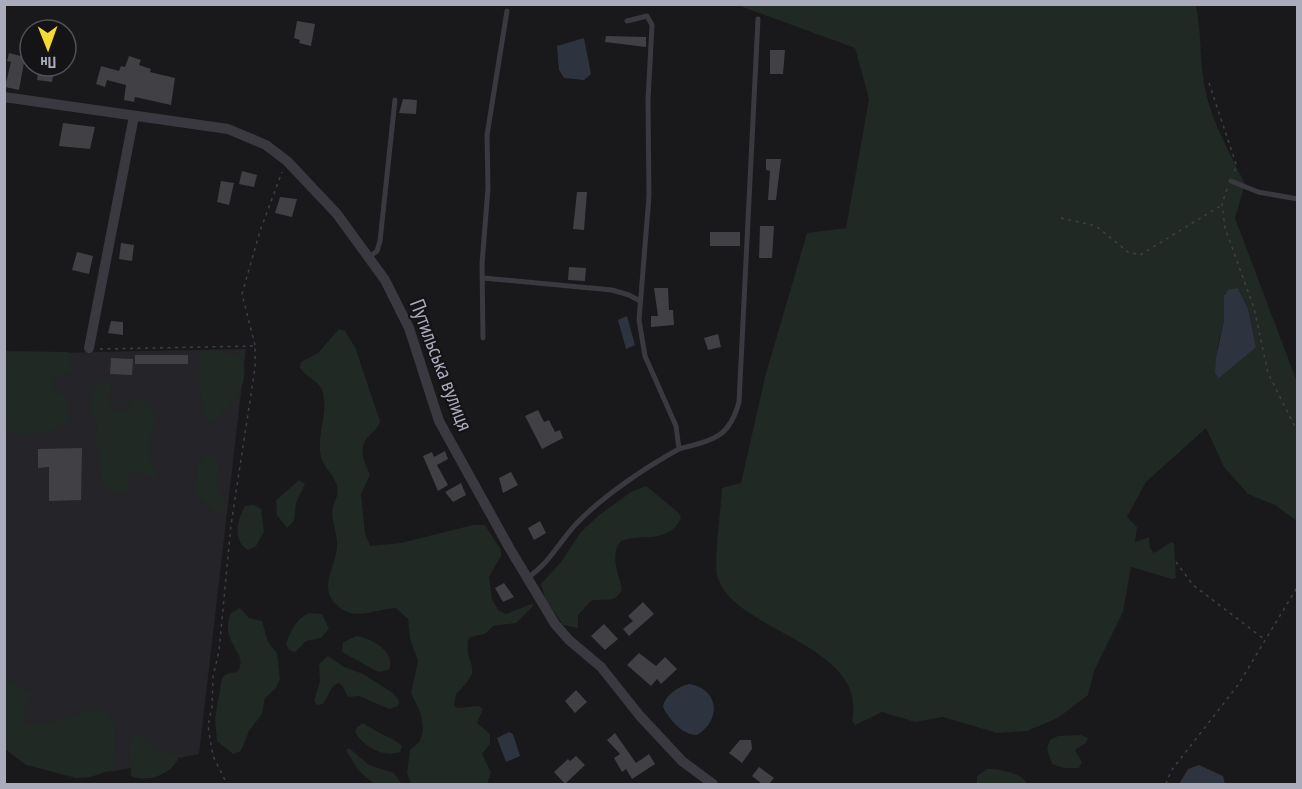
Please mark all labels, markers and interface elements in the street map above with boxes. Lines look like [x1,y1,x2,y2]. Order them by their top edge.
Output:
north arrow [18,18,78,78]
text: Пн [40,53,56,73]
street label: Путильська вулиця [404,295,479,435]

